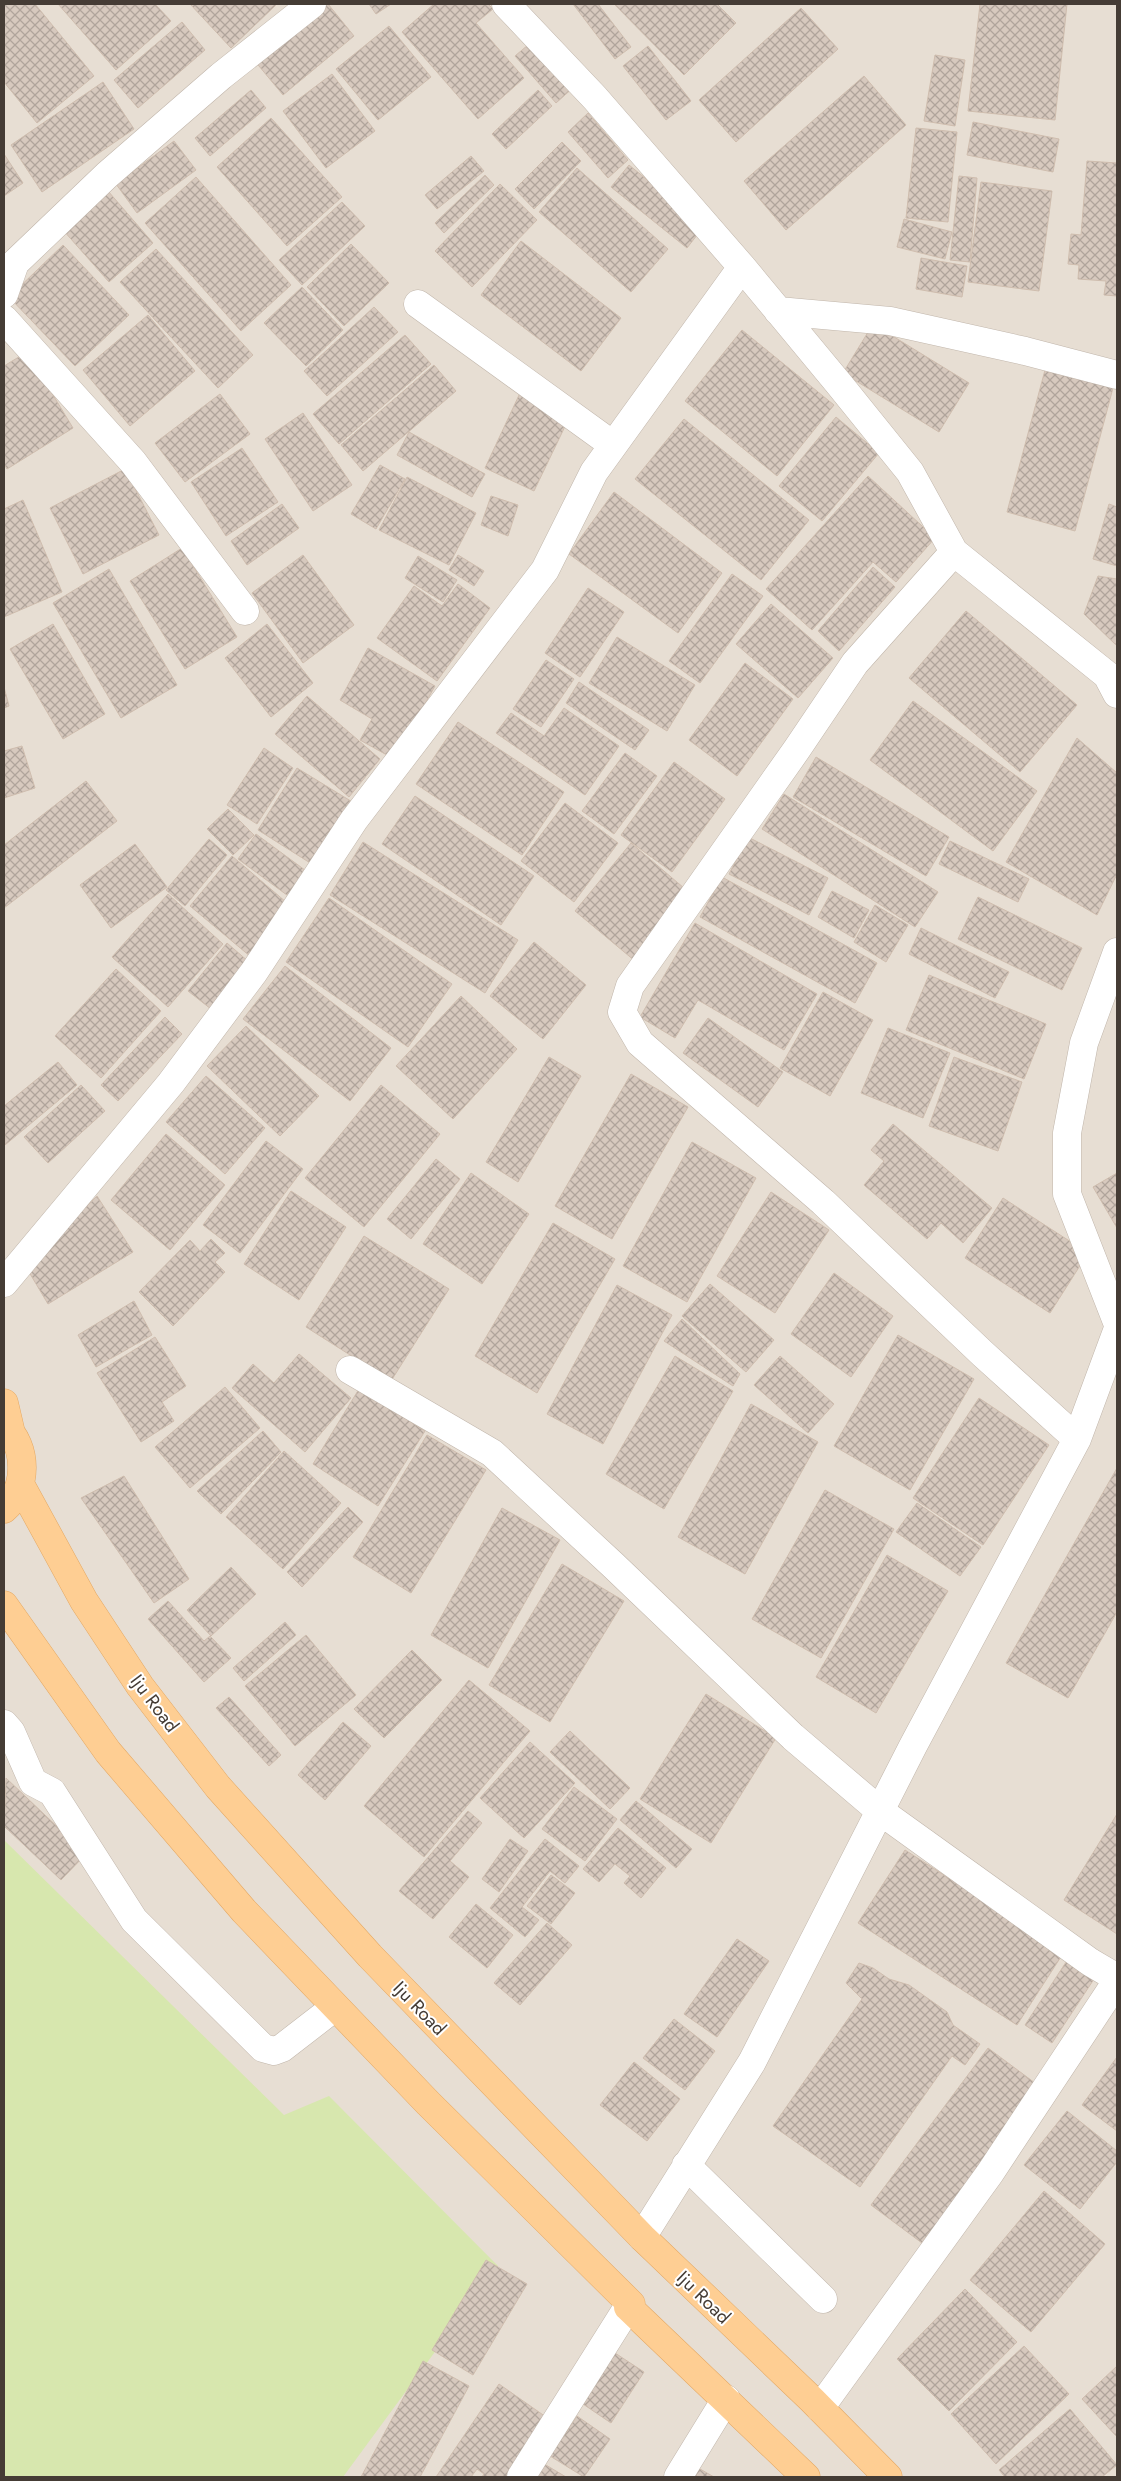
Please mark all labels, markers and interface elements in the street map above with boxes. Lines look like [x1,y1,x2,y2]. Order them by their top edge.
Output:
street label: Iju Road [124,1669,185,1738]
street label: Iju Road [387,1975,452,2041]
street label: Iju Road [671,2265,737,2330]

